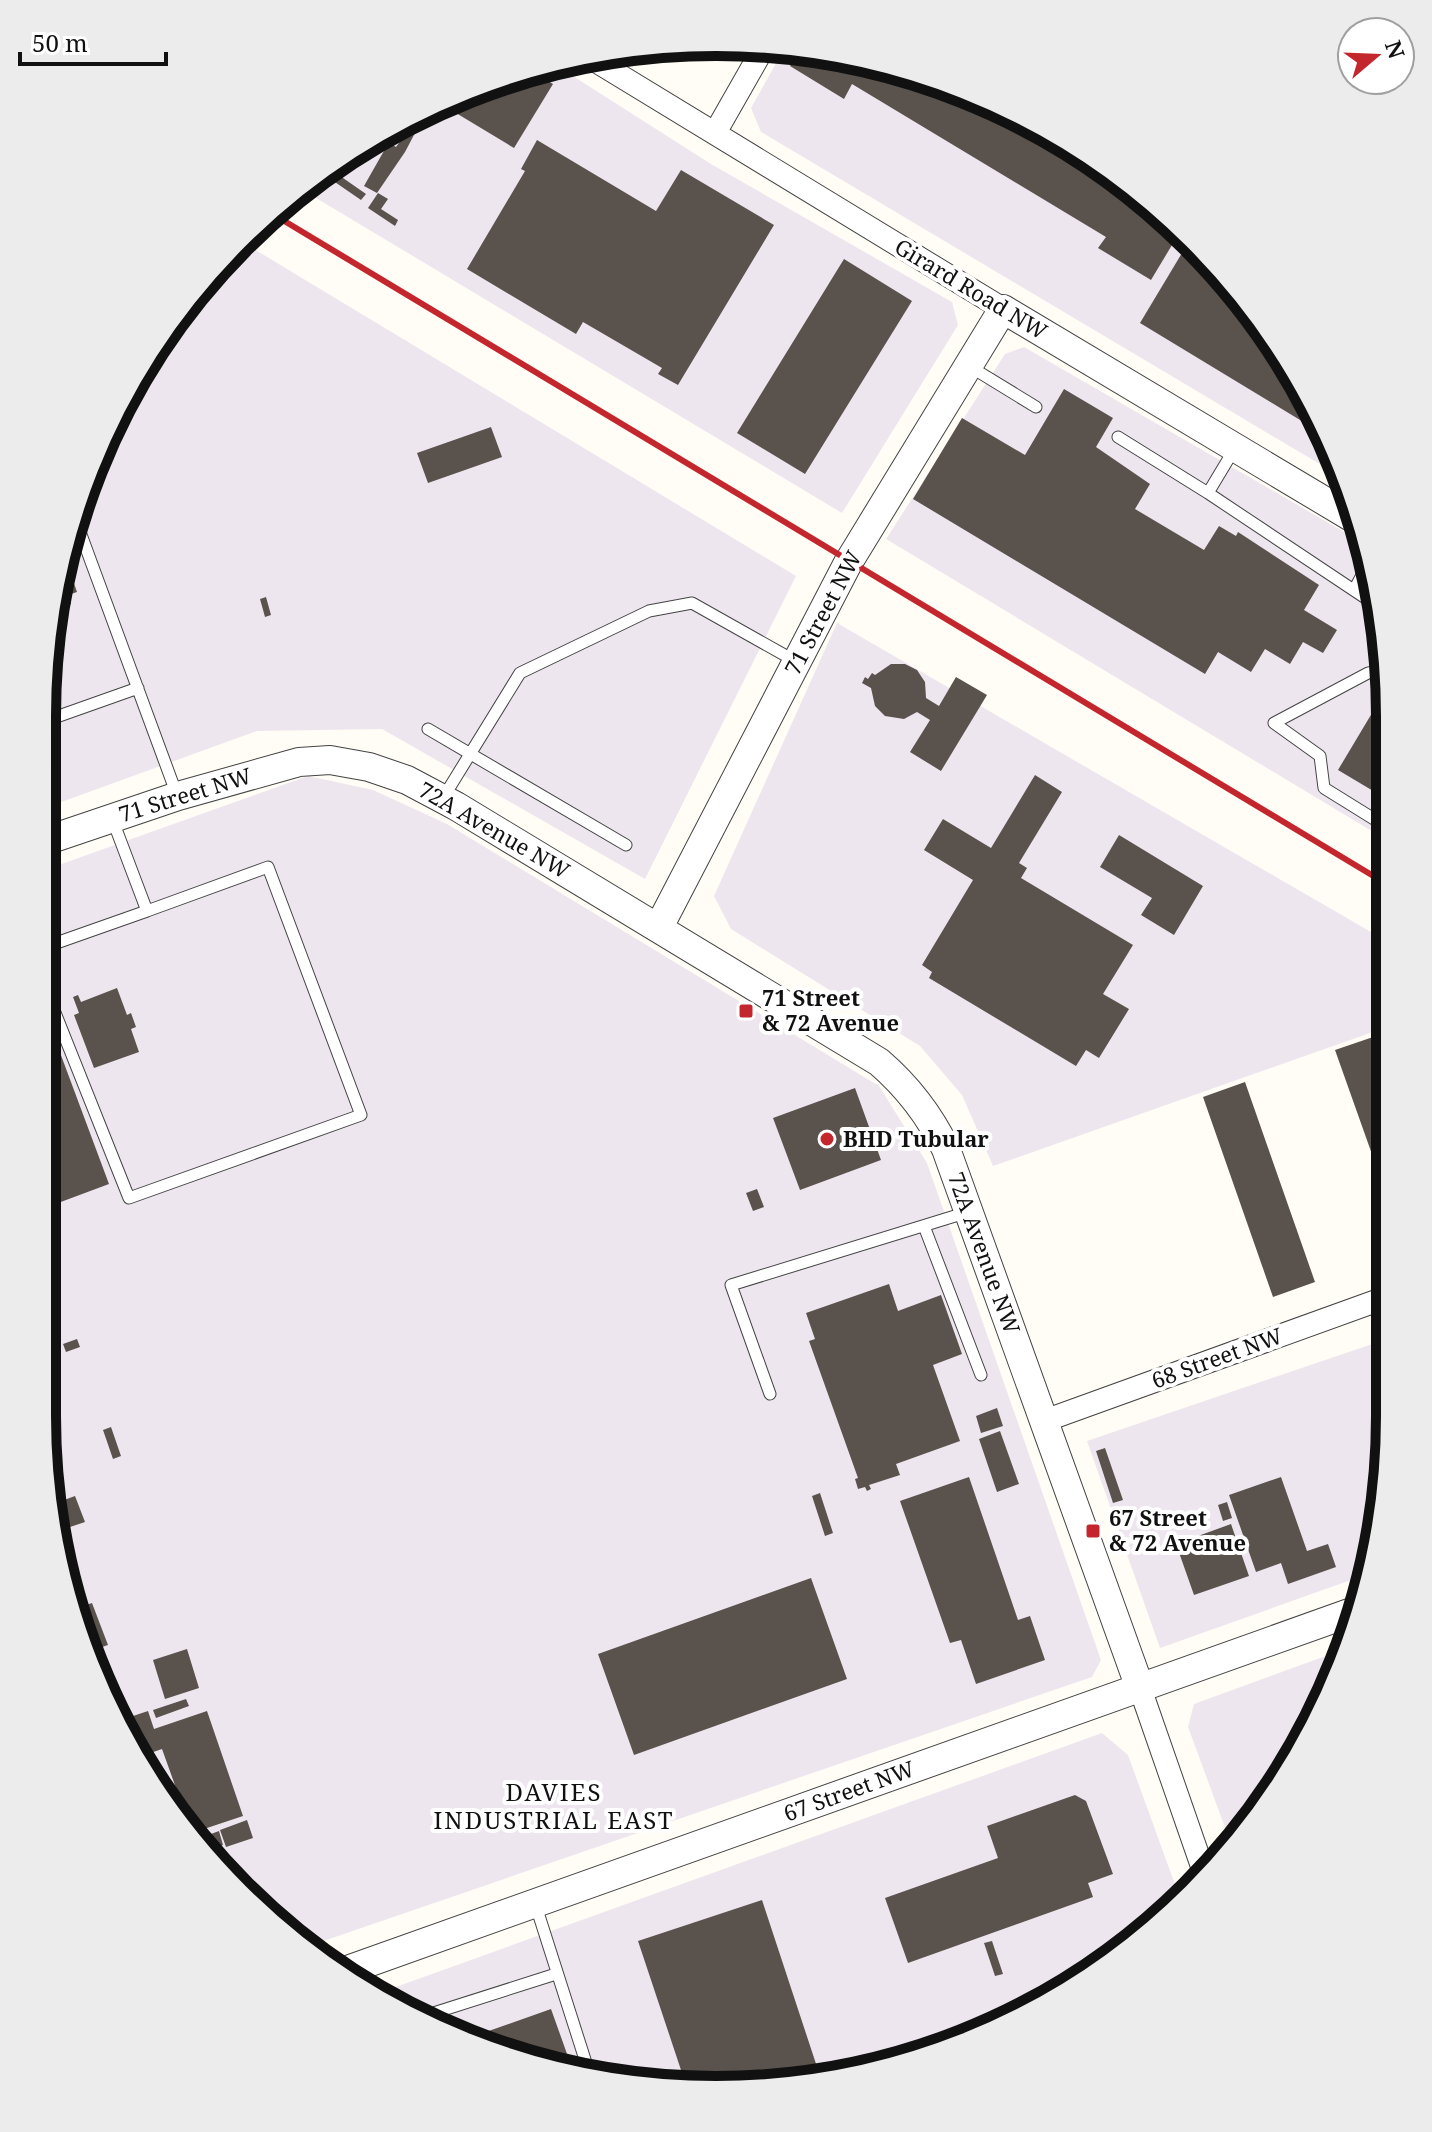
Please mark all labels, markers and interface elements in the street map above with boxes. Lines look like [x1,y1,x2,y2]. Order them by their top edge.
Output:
scale bar [20,16,166,66]
north arrow [1336,16,1416,96]
text: 50 m [32,26,88,59]
text: N [1379,36,1413,62]
street label: Girard Road NW [890,231,1053,346]
street label: 71 Street NW [777,545,868,680]
street label: 71 Street NW [115,760,255,828]
street label: 72A Avenue NW [413,774,576,885]
place label: 71 Street & 72 Avenue [762,982,899,1037]
marker: 71 Street & 72 Avenue [737,1002,755,1020]
place label: BHD Tubular [843,1123,989,1153]
marker: BHD Tubular [818,1130,836,1148]
street label: 72A Avenue NW [942,1168,1028,1338]
street label: 68 Street NW [1147,1319,1286,1395]
place label: 67 Street & 72 Avenue [1109,1502,1246,1557]
marker: 67 Street & 72 Avenue [1084,1522,1102,1540]
street label: 67 Street NW [779,1752,918,1828]
district label: DAVIES INDUSTRIAL EAST [434,1775,674,1836]

